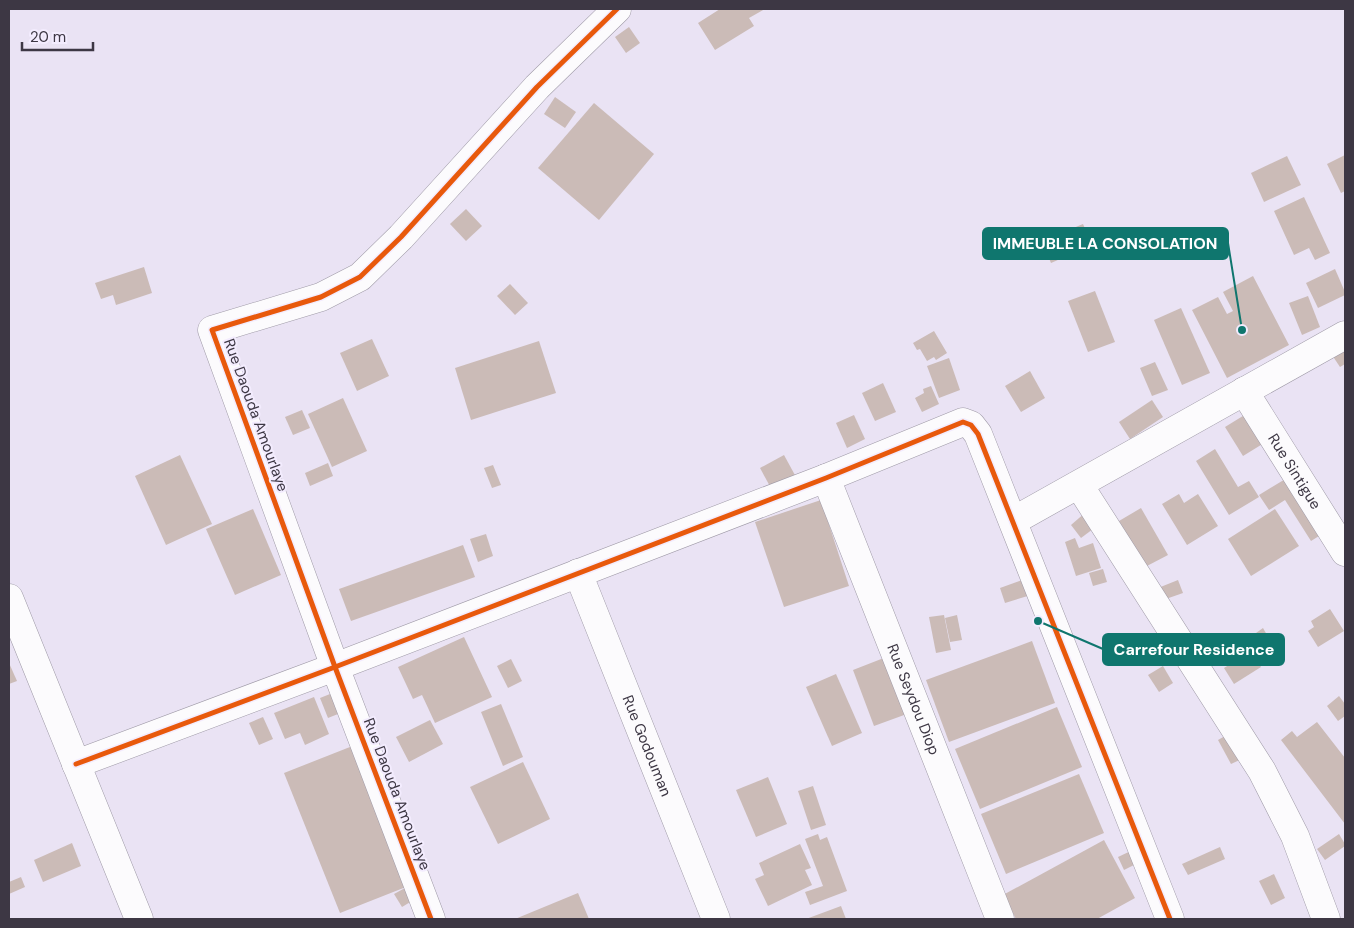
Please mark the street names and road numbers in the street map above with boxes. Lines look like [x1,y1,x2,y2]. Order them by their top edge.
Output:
street label: Rue Daouda Amourlaye [219,336,293,494]
street label: Rue Sintigue [1263,430,1326,513]
street label: Rue Seydou Diop [882,641,944,758]
street label: Rue Godouman [618,692,676,799]
street label: Rue Daouda Amourlaye [359,715,435,873]

